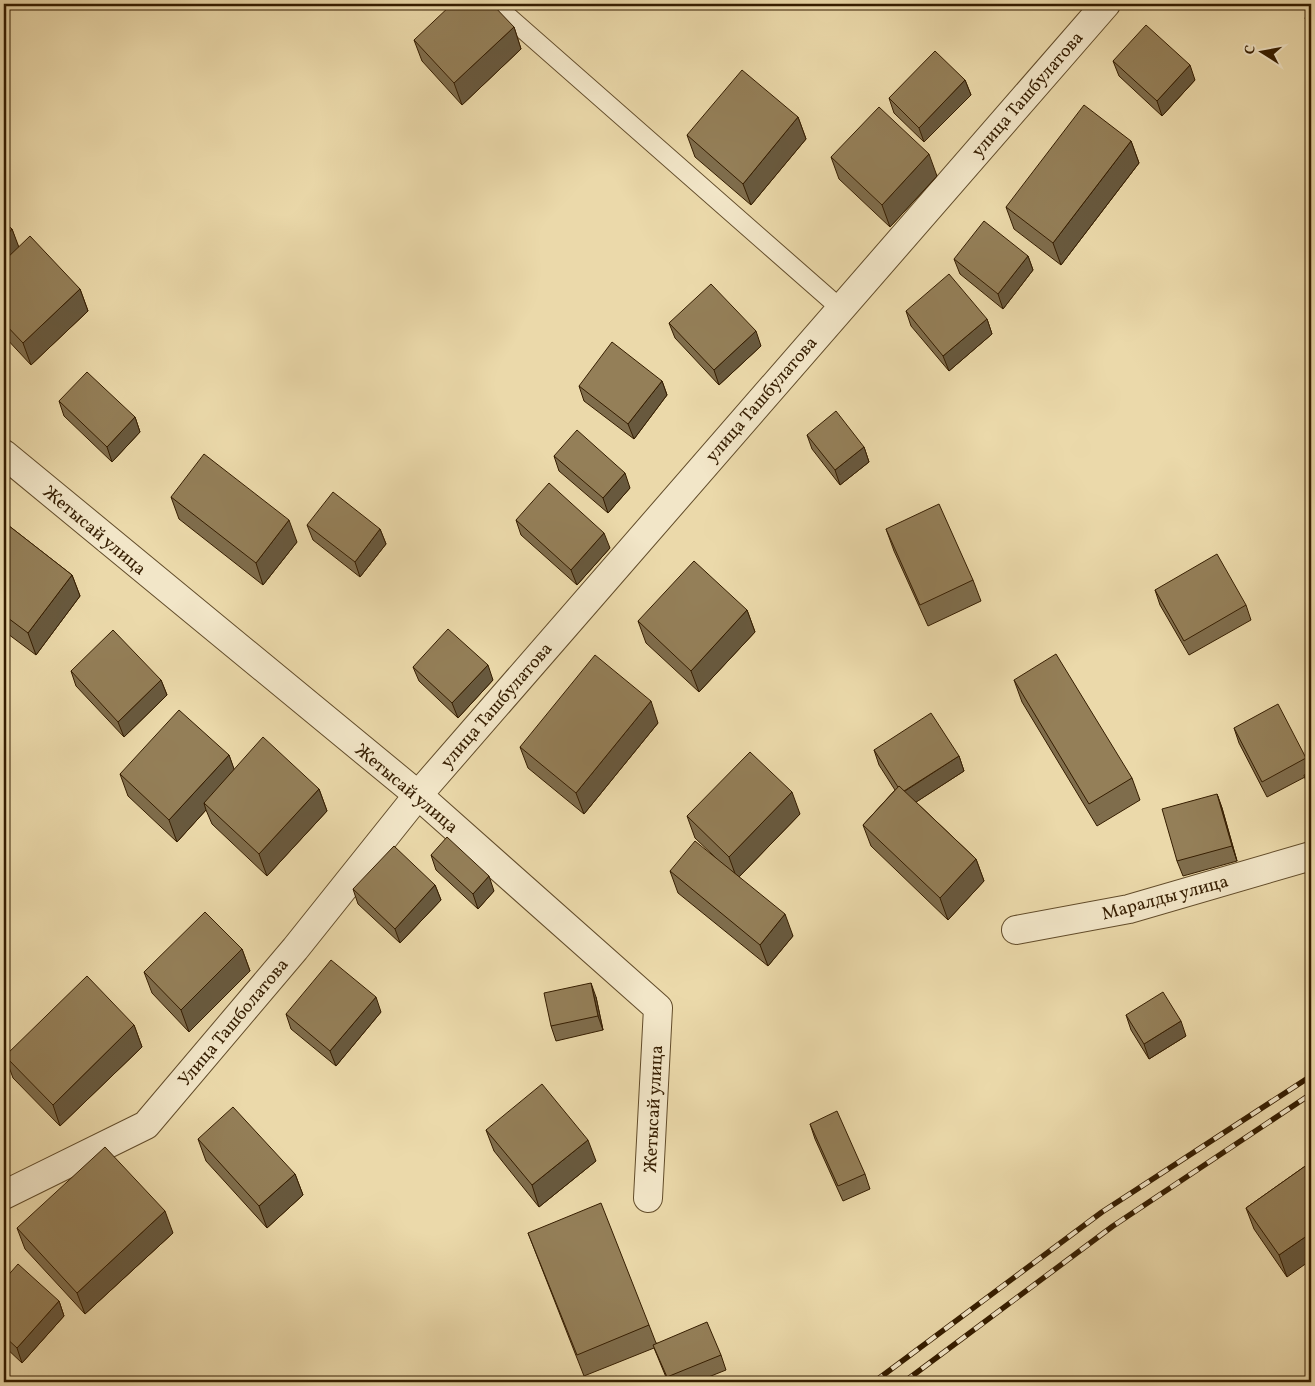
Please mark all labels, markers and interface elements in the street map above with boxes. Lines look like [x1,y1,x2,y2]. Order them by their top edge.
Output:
street label: улица Ташбулатова [966,26,1090,163]
north arrow [1238,28,1288,78]
text: С [1241,44,1261,56]
street label: улица Ташбулатова [700,331,824,468]
street label: Жетысай улица [37,480,151,582]
street label: улица Ташбулатова [435,637,559,774]
street label: Жетысай улица [349,738,463,840]
street label: Маралды улица [1099,869,1232,927]
street label: Улица Ташболатова [173,954,295,1092]
street label: Жетысай улица [639,1044,670,1174]

